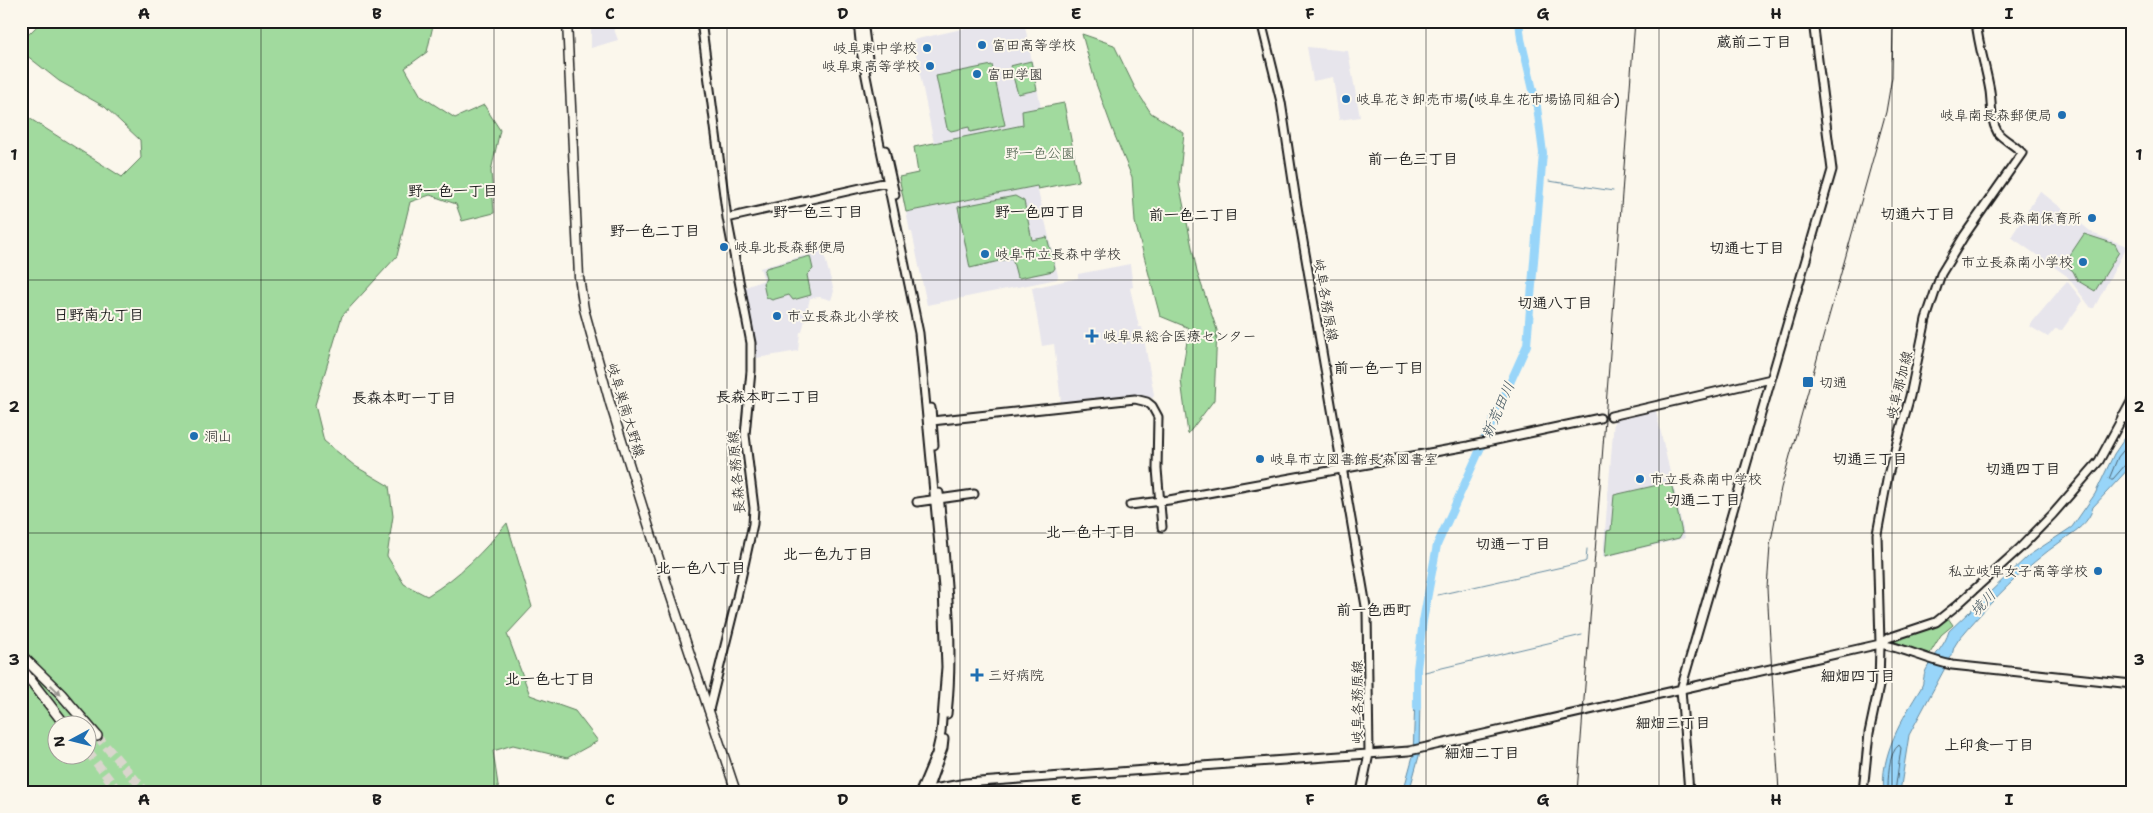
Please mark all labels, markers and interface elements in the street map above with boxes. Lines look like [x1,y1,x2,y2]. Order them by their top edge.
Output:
text: A [138,3,150,24]
text: B [372,3,382,24]
text: C [605,3,615,24]
text: D [837,3,849,24]
text: E [1071,3,1081,24]
text: F [1305,3,1315,24]
text: G [1537,3,1550,24]
text: H [1770,3,1782,24]
text: I [2005,3,2014,24]
district label: 蔵前二丁目 [1716,32,1792,52]
place label: 富田高等学校 [992,36,1076,54]
place label: 岐阜東中学校 [833,39,917,57]
marker: 富田高等学校 [976,39,988,51]
marker: 岐阜東中学校 [921,42,933,54]
place label: 岐阜東高等学校 [822,57,920,75]
marker: 岐阜東高等学校 [924,60,936,72]
place label: 富田学園 [987,65,1043,83]
marker: 富田学園 [971,68,983,80]
place label: 岐阜花き卸売市場(岐阜生花市場協同組合) [1356,90,1620,108]
marker: 岐阜花き卸売市場(岐阜生花市場協同組合) [1340,93,1352,105]
place label: 岐阜南長森郵便局 [1940,106,2052,124]
marker: 岐阜南長森郵便局 [2056,109,2068,121]
text: 1 [10,144,18,165]
park label: 野一色公園 [1005,144,1075,162]
text: 1 [2135,144,2143,165]
district label: 前一色三丁目 [1368,149,1458,169]
district label: 野一色一丁目 [408,181,498,201]
district label: 野一色三丁目 [773,202,863,222]
district label: 野一色四丁目 [995,202,1085,222]
district label: 切通六丁目 [1880,204,1956,224]
district label: 前一色二丁目 [1149,205,1239,225]
place label: 長森南保育所 [1998,209,2082,227]
marker: 長森南保育所 [2086,212,2098,224]
district label: 野一色二丁目 [610,221,700,241]
place label: 岐阜北長森郵便局 [734,238,846,256]
district label: 切通七丁目 [1709,238,1785,258]
marker: 岐阜北長森郵便局 [718,241,730,253]
place label: 岐阜市立長森中学校 [995,245,1121,263]
marker: 岐阜市立長森中学校 [979,248,991,260]
place label: 市立長森南小学校 [1961,253,2073,271]
marker: 市立長森南小学校 [2077,256,2089,268]
street label: 岐阜各務原線 [1310,257,1342,343]
district label: 切通八丁目 [1517,293,1593,313]
district label: 日野南九丁目 [54,305,144,325]
place label: 市立長森北小学校 [787,307,899,325]
marker: 市立長森北小学校 [771,310,783,322]
place label: 岐阜県総合医療センター [1103,327,1256,345]
marker: 岐阜県総合医療センター [1085,329,1099,343]
street label: 岐阜那加線 [1882,349,1916,421]
district label: 前一色一丁目 [1334,358,1424,378]
street label: 岐阜巣南大野線 [603,361,649,459]
place label: 切通 [1819,373,1847,391]
marker: 切通 [1801,375,1815,389]
water label: 新荒田川 [1477,379,1519,441]
district label: 長森本町二丁目 [715,387,821,407]
district label: 長森本町一丁目 [351,388,457,408]
text: 2 [8,396,20,417]
text: 2 [2133,396,2145,417]
place label: 洞山 [204,427,232,445]
street label: 長森各務原線 [723,429,749,515]
marker: 洞山 [188,430,200,442]
district label: 切通三丁目 [1832,449,1908,469]
place label: 岐阜市立図書館長森図書室 [1270,450,1438,468]
marker: 岐阜市立図書館長森図書室 [1254,453,1266,465]
district label: 切通四丁目 [1985,459,2061,479]
place label: 市立長森南中学校 [1650,470,1762,488]
marker: 市立長森南中学校 [1634,473,1646,485]
district label: 切通二丁目 [1665,490,1741,510]
district label: 北一色十丁目 [1046,522,1136,542]
district label: 切通一丁目 [1475,534,1551,554]
district label: 北一色九丁目 [783,544,873,564]
district label: 北一色八丁目 [656,558,746,578]
place label: 私立岐阜女子高等学校 [1948,562,2088,580]
marker: 私立岐阜女子高等学校 [2092,565,2104,577]
water label: 境川 [1965,585,2001,621]
district label: 前一色西町 [1336,600,1412,620]
text: 3 [8,649,20,670]
text: 3 [2133,649,2145,670]
street label: 岐阜各務原線 [1348,660,1366,744]
place label: 三好病院 [988,666,1044,684]
district label: 細畑四丁目 [1820,666,1896,686]
marker: 三好病院 [970,668,984,682]
district label: 北一色七丁目 [505,669,595,689]
one-way arrow [50,683,62,695]
district label: 細畑三丁目 [1635,713,1711,733]
north arrow [48,716,98,766]
text: N [49,735,69,748]
district label: 上印食一丁目 [1944,735,2034,755]
district label: 細畑二丁目 [1444,743,1520,763]
text: A [138,789,150,810]
text: B [372,789,382,810]
text: C [605,789,615,810]
text: D [837,789,849,810]
text: E [1071,789,1081,810]
text: F [1305,789,1315,810]
text: G [1537,789,1550,810]
text: H [1770,789,1782,810]
text: I [2005,789,2014,810]

